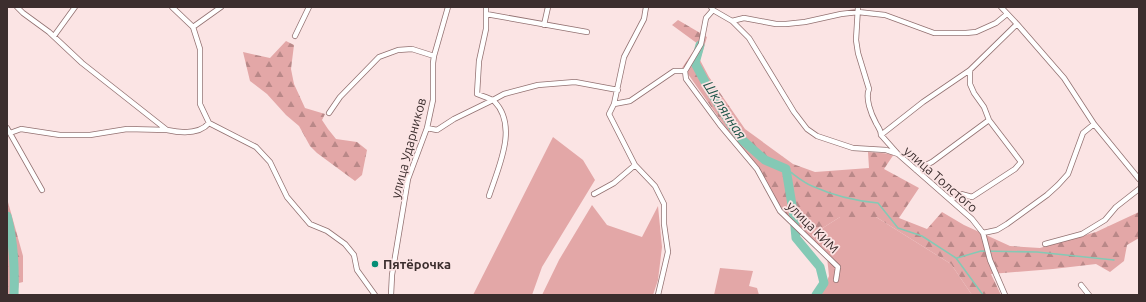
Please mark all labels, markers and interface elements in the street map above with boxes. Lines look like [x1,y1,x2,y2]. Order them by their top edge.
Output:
water label: Шклянная [700,78,750,142]
street label: улица Ударников [388,96,428,200]
street label: улица Толстого [901,143,981,215]
street label: улица КИМ [784,198,842,256]
place label: Пятёрочка [383,257,451,271]
marker: Пятёрочка [370,259,380,269]

